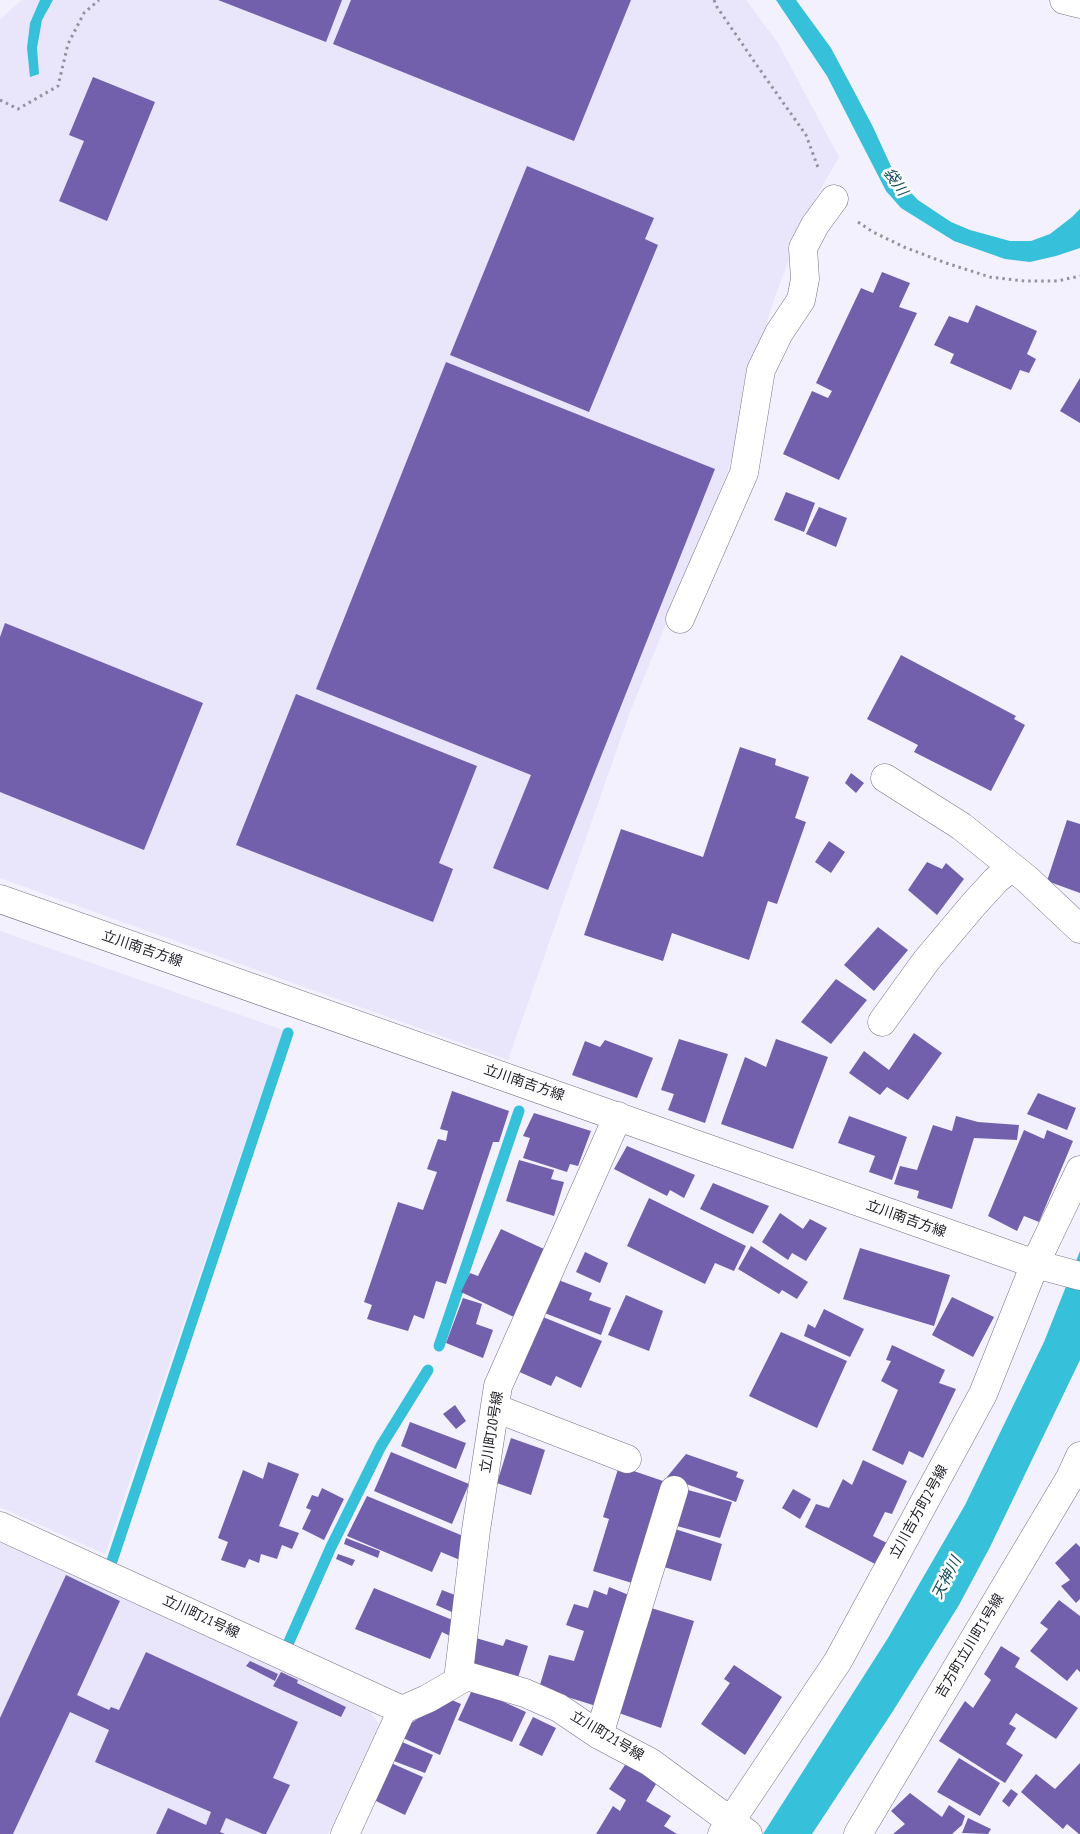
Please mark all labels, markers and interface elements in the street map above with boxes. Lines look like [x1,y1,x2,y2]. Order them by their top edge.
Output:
water label: 袋川 [879,165,911,199]
street label: 立川南吉方線 [100,927,184,971]
street label: 立川南吉方線 [482,1061,566,1105]
street label: 立川南吉方線 [864,1197,948,1241]
street label: 立川町20号線 [477,1390,507,1474]
street label: 立川吉方町2号線 [886,1462,952,1562]
water label: 天神川 [929,1554,965,1602]
street label: 吉方町立川町1号線 [932,1591,1008,1701]
street label: 立川町21号線 [160,1592,242,1642]
street label: 立川町21号線 [567,1708,647,1764]

